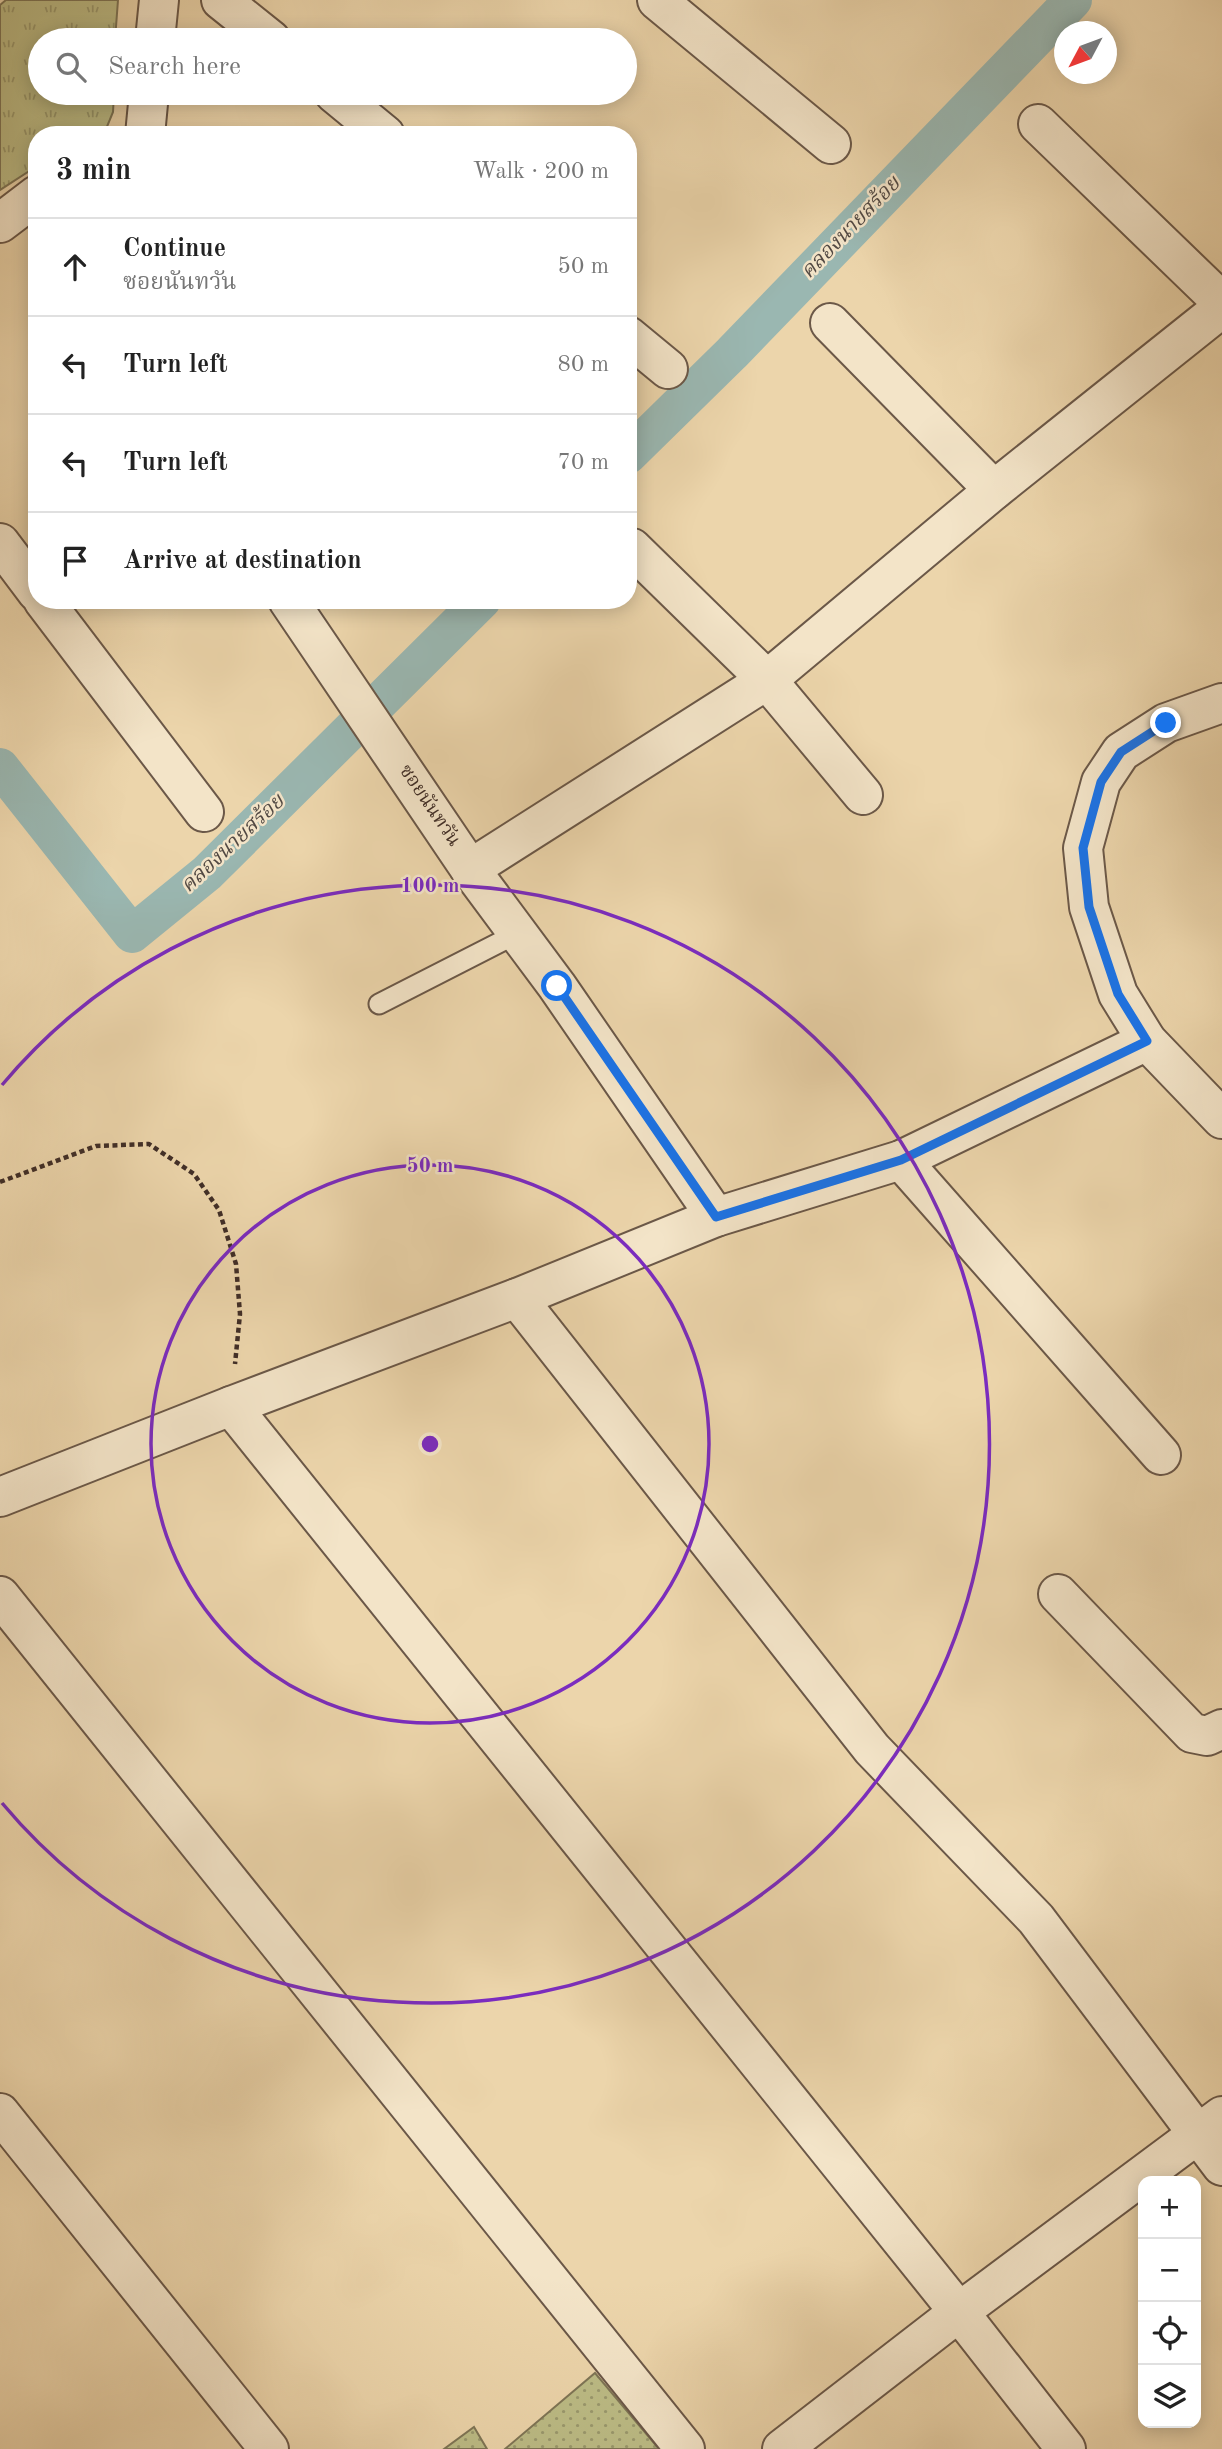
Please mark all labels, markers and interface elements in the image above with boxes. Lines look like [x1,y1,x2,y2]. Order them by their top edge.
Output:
north arrow [1054,21,1117,84]
search box [28,28,637,105]
icon: search [52,48,90,86]
text: Search here [108,54,241,80]
text: 3 min [56,156,131,186]
text: Walk · 200 m [473,160,609,183]
water label: คลองนายสร้อย [795,170,906,283]
text: Continue [123,236,226,262]
icon: ahead [56,248,94,286]
text: 50 m [558,255,609,278]
text: ซอยนันทวัน [123,271,236,294]
icon: left [56,346,94,384]
text: Turn left [123,352,228,378]
text: 80 m [558,353,609,376]
icon: left [56,444,94,482]
text: Turn left [123,450,228,476]
text: 70 m [558,451,609,474]
icon: arrive [56,542,94,580]
text: Arrive at destination [123,548,362,574]
route end [1150,707,1181,738]
street label: ซอยนันทวัน [395,761,465,850]
water label: คลองนายสร้อย [175,788,290,897]
text: 100 m [400,876,460,897]
route start [541,970,572,1001]
text: 50 m [406,1156,454,1177]
centre of rings [418,1432,442,1456]
map controls [1138,2176,1201,2428]
button: + [1138,2176,1201,2239]
button: − [1138,2239,1201,2302]
button: locate [1138,2302,1201,2365]
button: layers [1138,2365,1201,2428]

